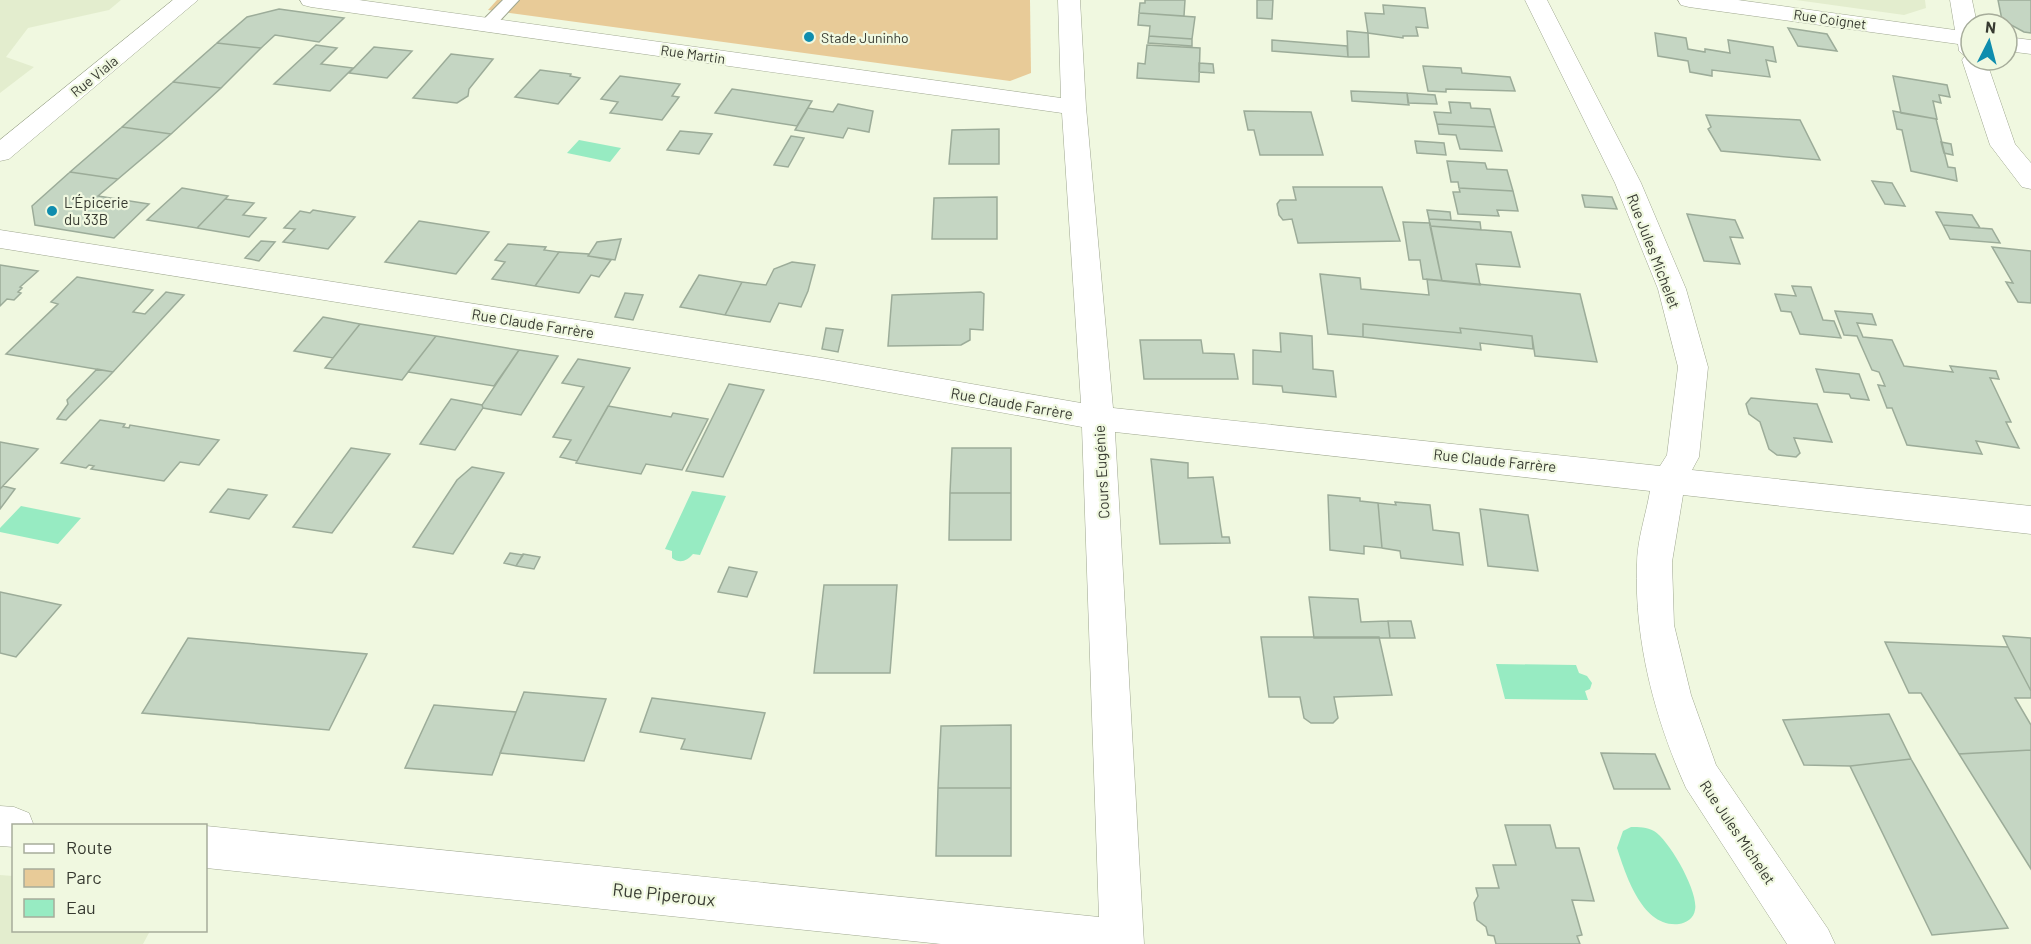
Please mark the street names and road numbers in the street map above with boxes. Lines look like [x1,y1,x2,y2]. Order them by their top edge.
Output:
street label: Rue Coignet [1792,5,1868,33]
street label: Rue Martin [660,41,726,67]
street label: Rue Viala [67,52,121,100]
street label: Rue Jules Michelet [1624,191,1684,311]
street label: Rue Claude Farrère [471,304,595,342]
street label: Rue Claude Farrère [950,383,1074,423]
street label: Cours Eugénie [1090,425,1112,519]
street label: Rue Claude Farrère [1433,445,1557,475]
street label: Rue Jules Michelet [1697,777,1779,887]
street label: Rue Piperoux [612,878,717,910]

